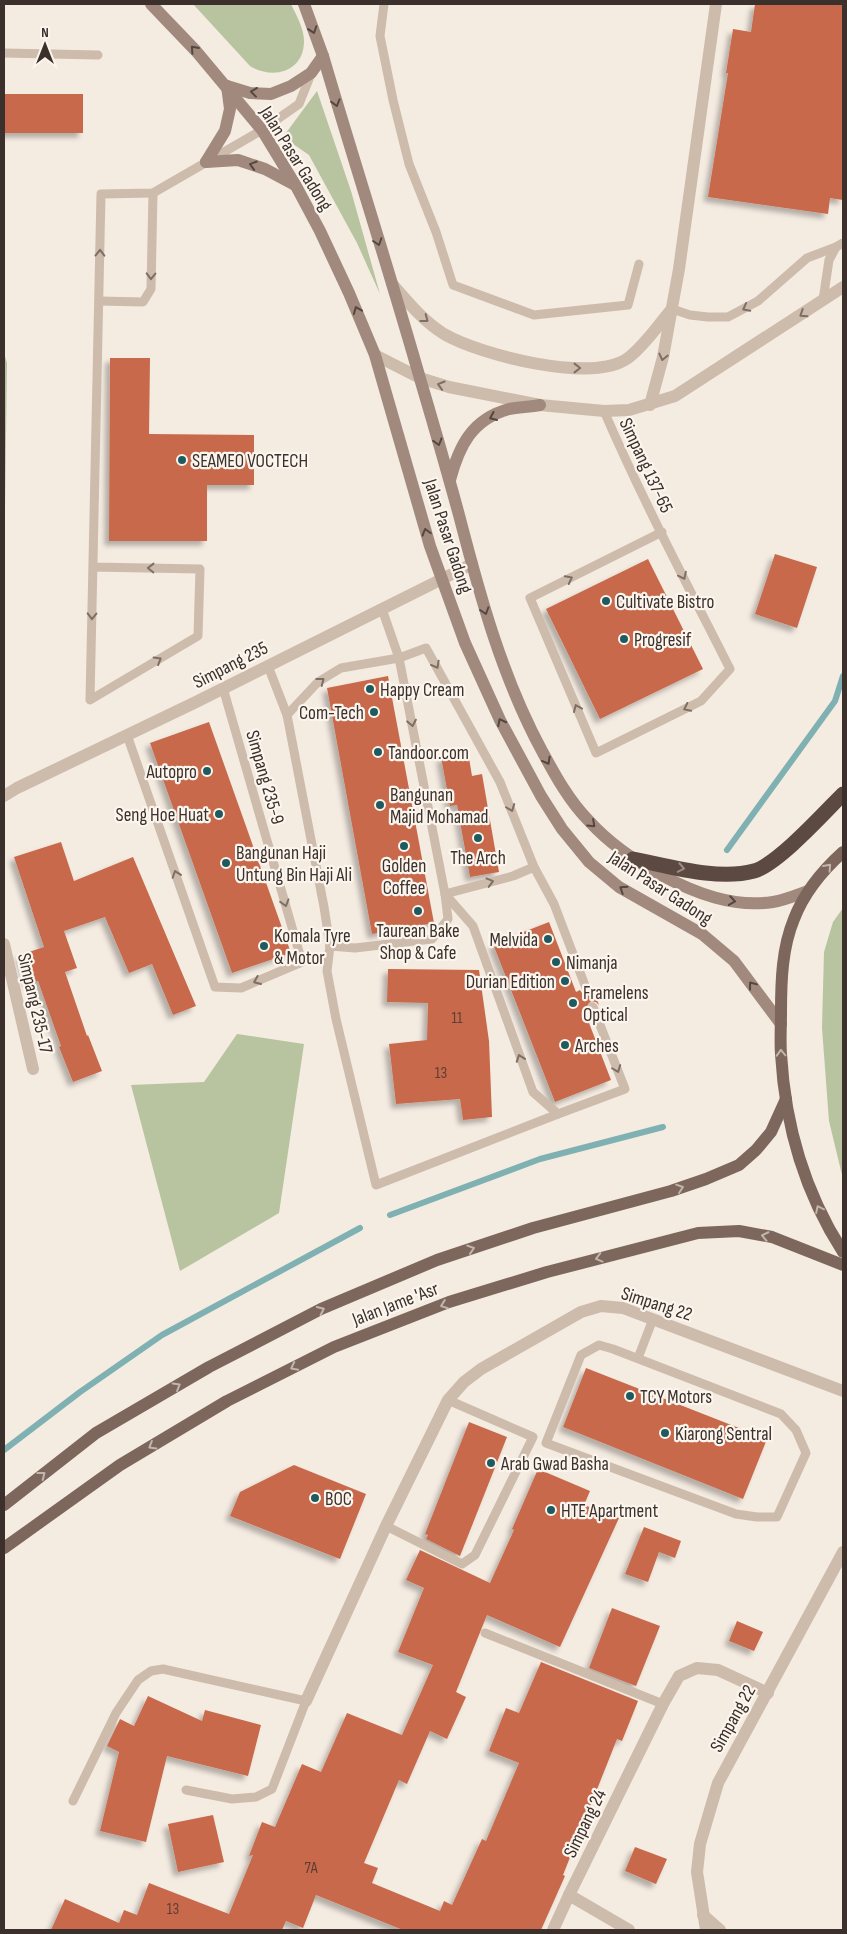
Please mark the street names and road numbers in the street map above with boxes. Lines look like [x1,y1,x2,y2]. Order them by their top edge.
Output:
street label: Jalan Pasar Gadong [254,101,337,216]
street label: Simpang 137-65 [614,415,678,517]
street label: Jalan Pasar Gadong [418,475,477,597]
street label: Simpang 235 [189,637,272,694]
street label: Simpang 235-9 [240,728,289,827]
street label: Jalan Pasar Gadong [603,846,717,931]
street label: Simpang 235-17 [12,951,57,1056]
street label: Jalan Jame 'Asr [348,1277,443,1332]
street label: Simpang 22 [618,1282,695,1327]
street label: Simpang 22 [705,1681,761,1756]
street label: Simpang 24 [559,1786,612,1862]

